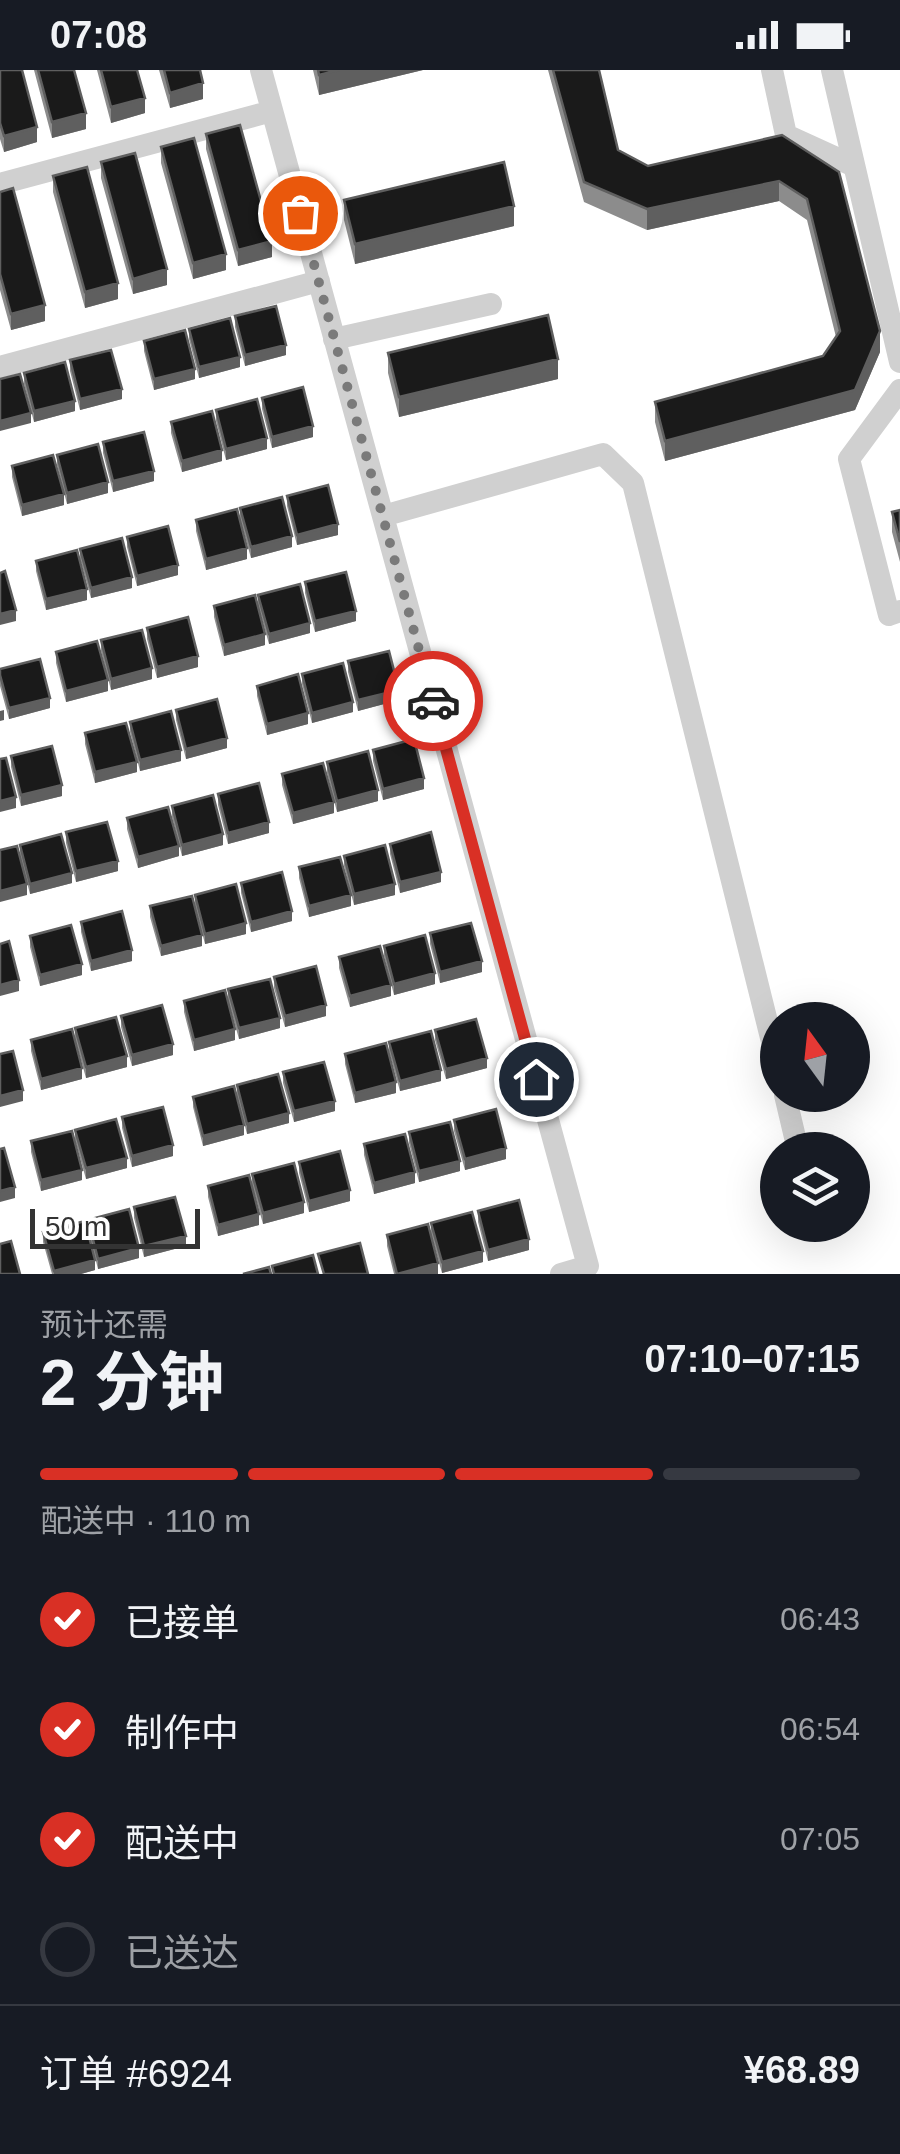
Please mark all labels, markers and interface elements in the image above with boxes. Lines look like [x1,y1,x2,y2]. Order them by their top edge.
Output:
text: 07:08 [50,14,147,56]
pin [258,171,343,256]
icon: bag [273,186,328,241]
courier [383,651,483,751]
icon: car [406,674,461,729]
north arrow [760,1002,870,1112]
map controls [760,1002,870,1242]
pin [494,1037,579,1122]
icon: home [509,1052,564,1107]
button: layers [760,1132,870,1242]
scale bar [30,1204,200,1248]
text: 50 m [45,1211,107,1242]
text: 预计还需 [40,1307,168,1343]
text: 07:10–07:15 [644,1338,860,1380]
text: 2 分钟 [40,1346,224,1419]
text: 配送中 · 110 m [40,1503,251,1539]
icon: check [40,1592,95,1647]
text: 06:43 [780,1601,860,1637]
text: 已接单 [125,1602,239,1644]
icon: check [40,1702,95,1757]
text: 06:54 [780,1711,860,1747]
text: 制作中 [125,1712,239,1754]
icon: check [40,1812,95,1867]
text: 07:05 [780,1821,860,1857]
text: 配送中 [125,1822,239,1864]
text: 已送达 [125,1932,239,1974]
text: ¥68.89 [744,2049,860,2091]
text: 订单 #6924 [40,2053,232,2095]

